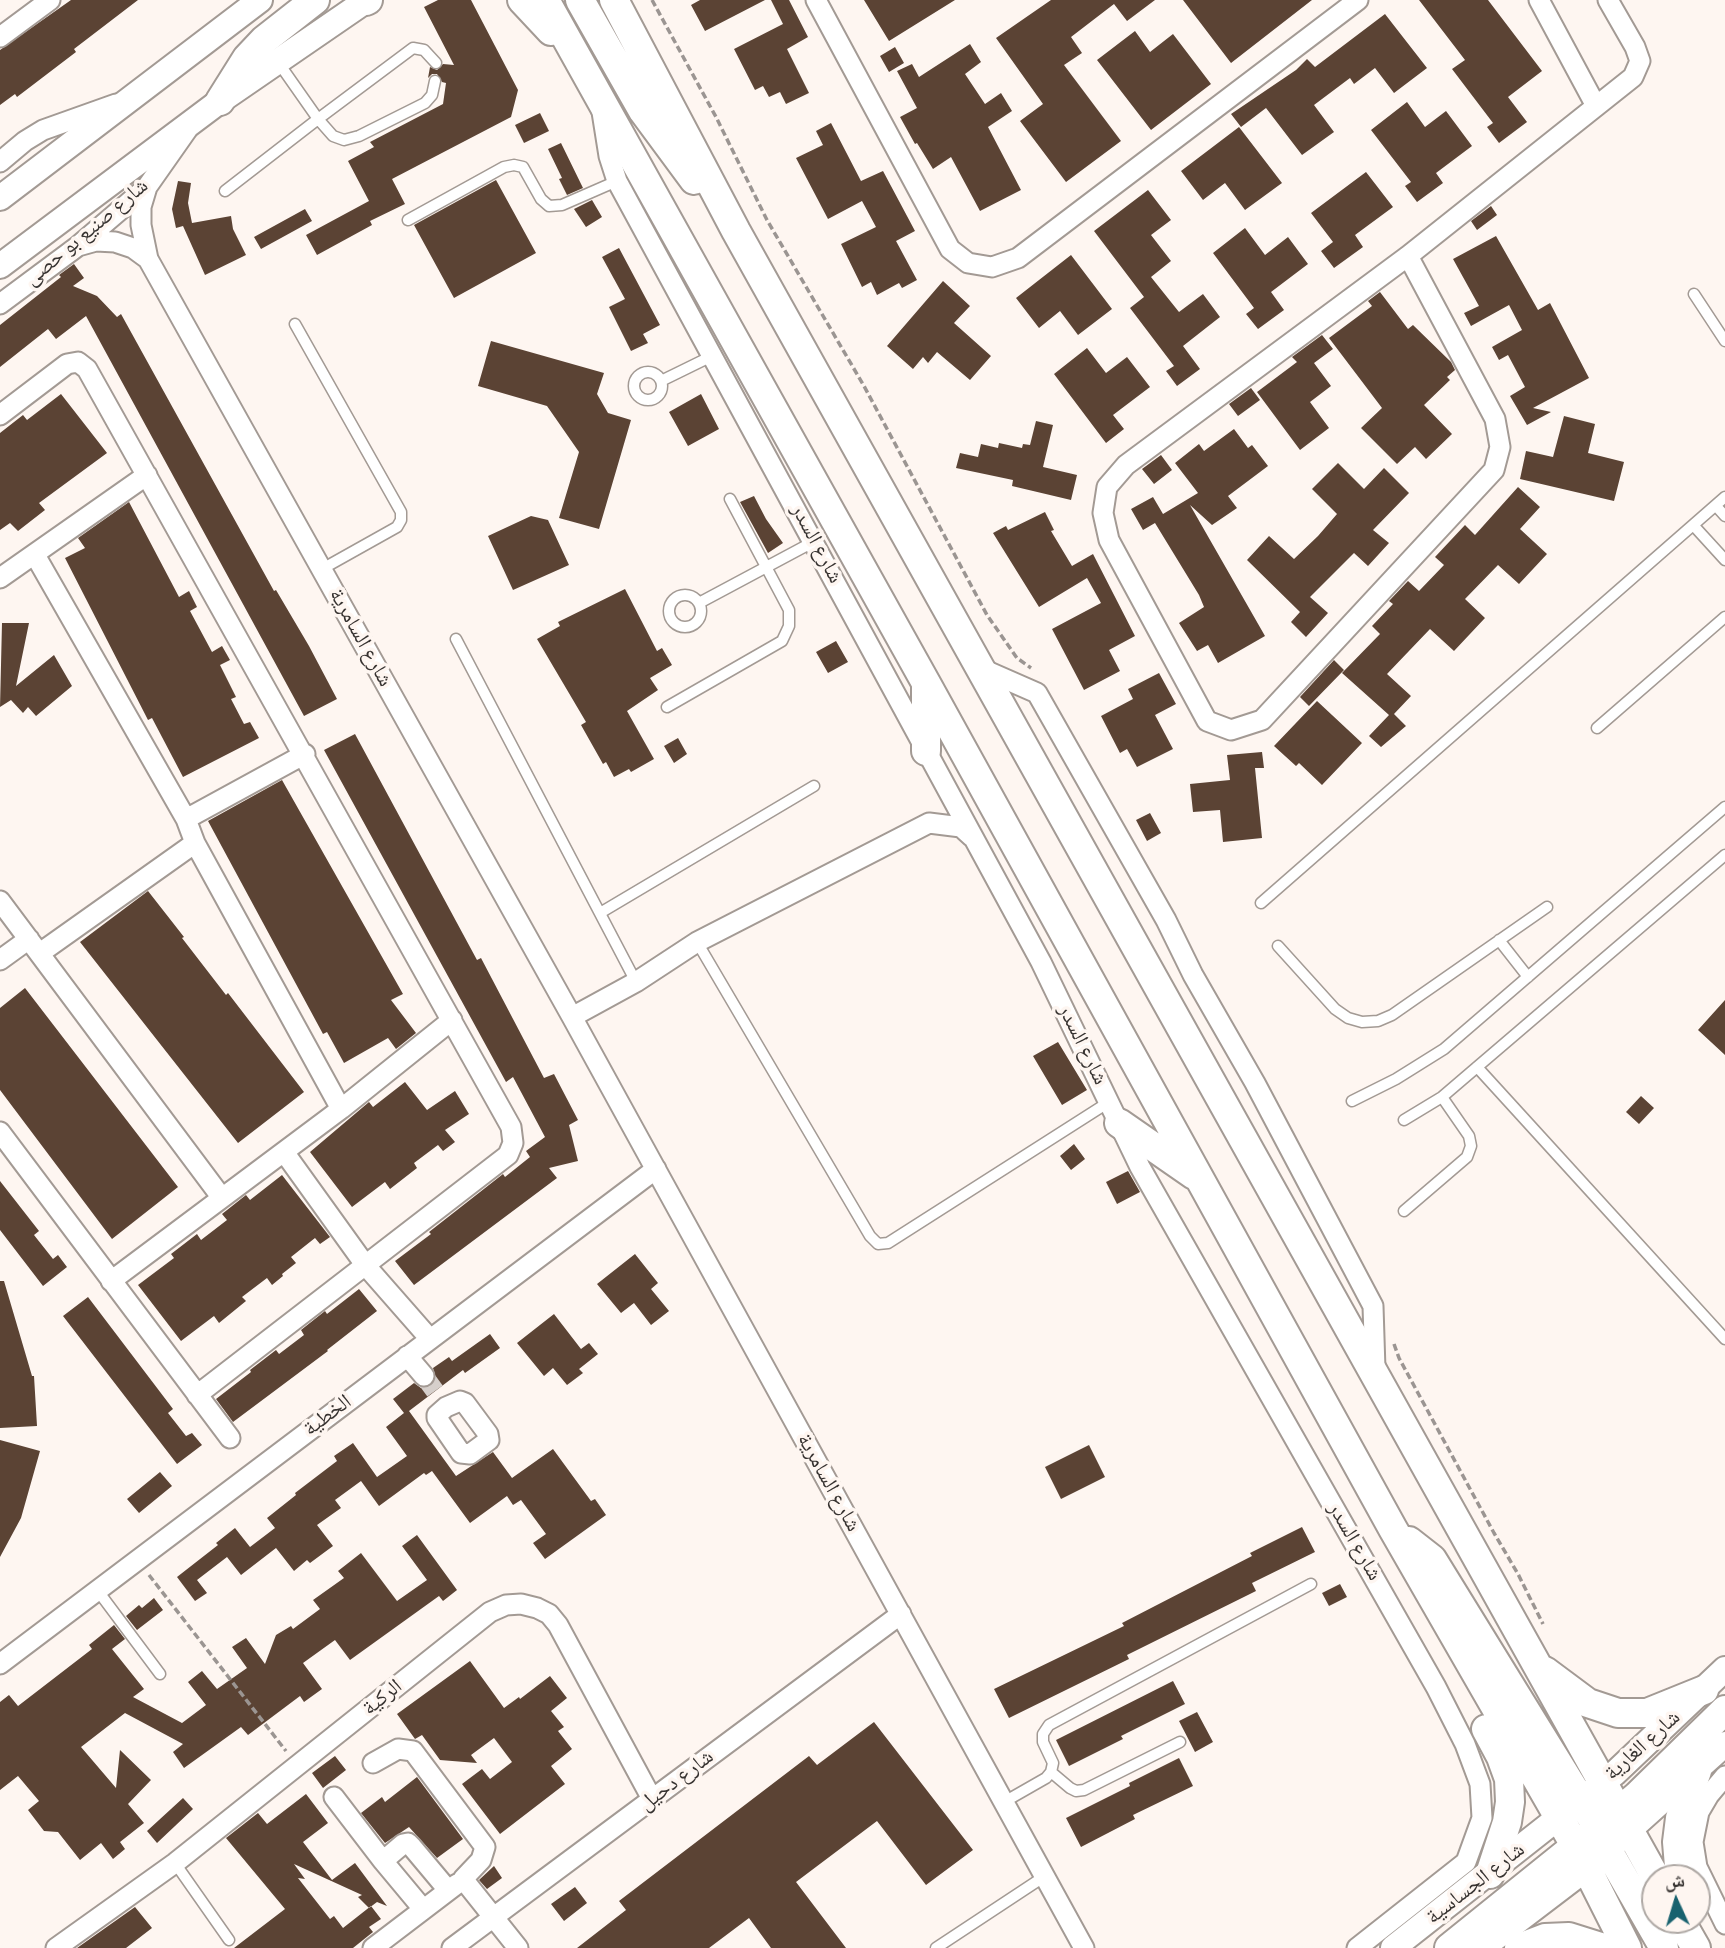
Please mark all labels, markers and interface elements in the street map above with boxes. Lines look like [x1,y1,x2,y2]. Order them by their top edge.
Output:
street label: شارع صنيع بو حصى [20,174,154,292]
street label: شارع السدر [785,500,847,588]
street label: شارع السامرية [323,585,397,691]
street label: شارع السدر [1052,1001,1112,1089]
street label: الخطية [299,1390,357,1442]
street label: شارع السامرية [791,1430,865,1536]
street label: شارع السدر [1322,1498,1386,1586]
street label: الركية [358,1674,408,1722]
street label: شارع الغارية [1600,1706,1686,1786]
street label: شارع دحيل [635,1745,719,1817]
street label: شارع الجساسية [1422,1838,1530,1930]
north arrow [1641,1864,1711,1934]
text: ش [1664,1864,1686,1895]

